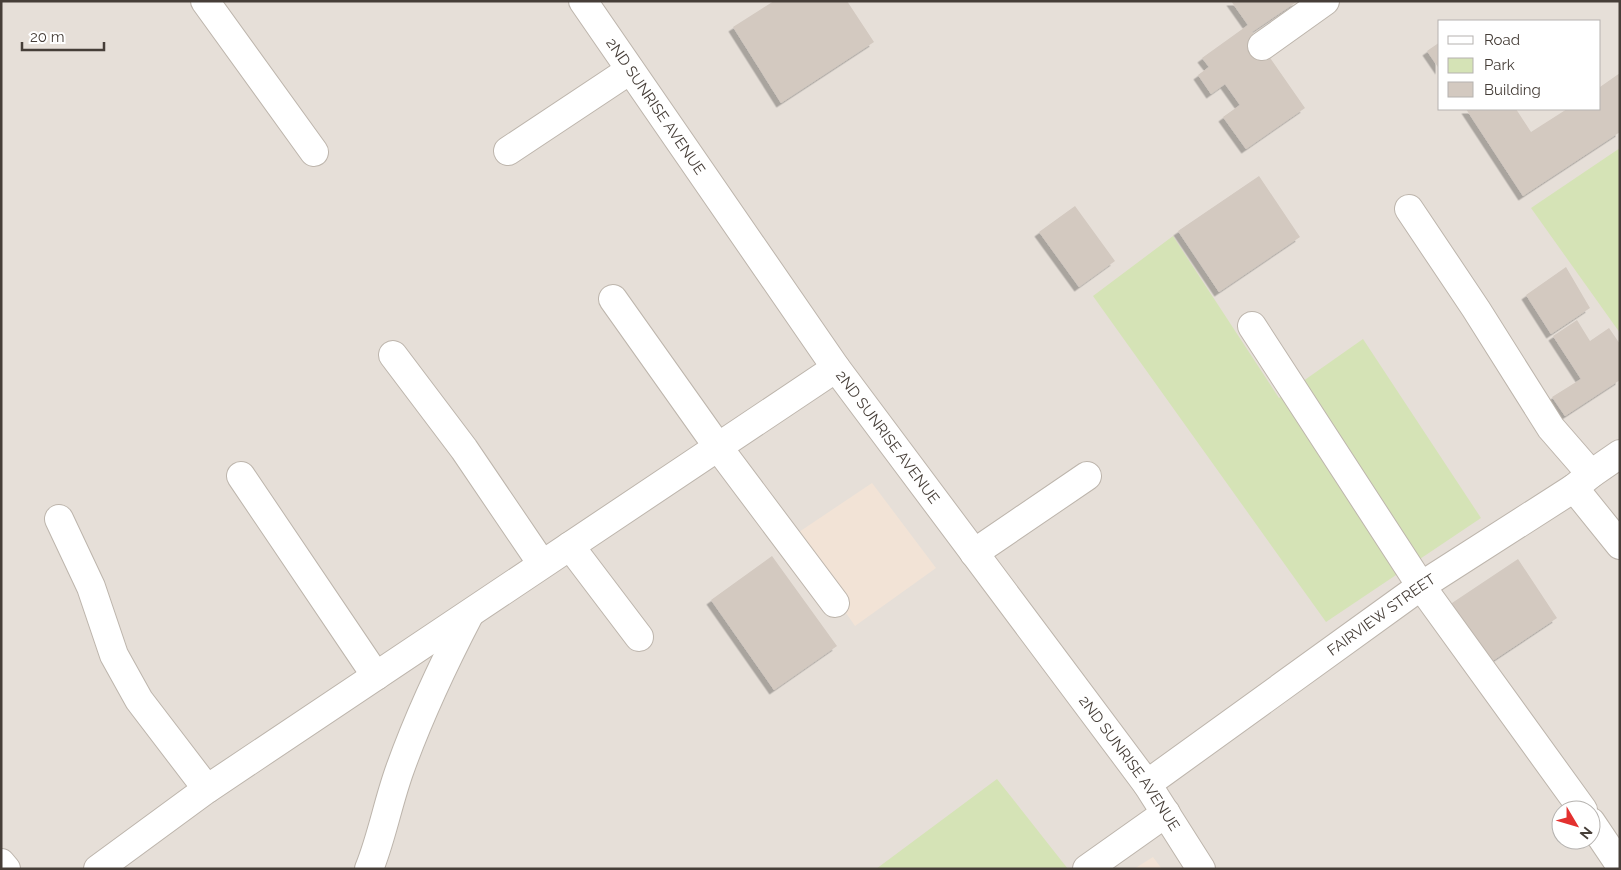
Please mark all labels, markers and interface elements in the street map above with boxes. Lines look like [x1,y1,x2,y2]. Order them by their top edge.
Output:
scale bar [22,20,105,52]
legend [1438,20,1601,110]
text: 20 m [30,28,65,46]
text: Road [1484,31,1520,49]
street label: 2ND SUNRISE AVENUE [602,35,709,178]
text: Park [1484,56,1515,74]
text: Building [1484,81,1541,99]
street label: 2ND SUNRISE AVENUE [832,367,943,507]
street label: FAIRVIEW STREET [1324,570,1439,660]
street label: 2ND SUNRISE AVENUE [1075,692,1183,834]
north arrow [1551,800,1601,850]
text: N [1577,824,1596,842]

